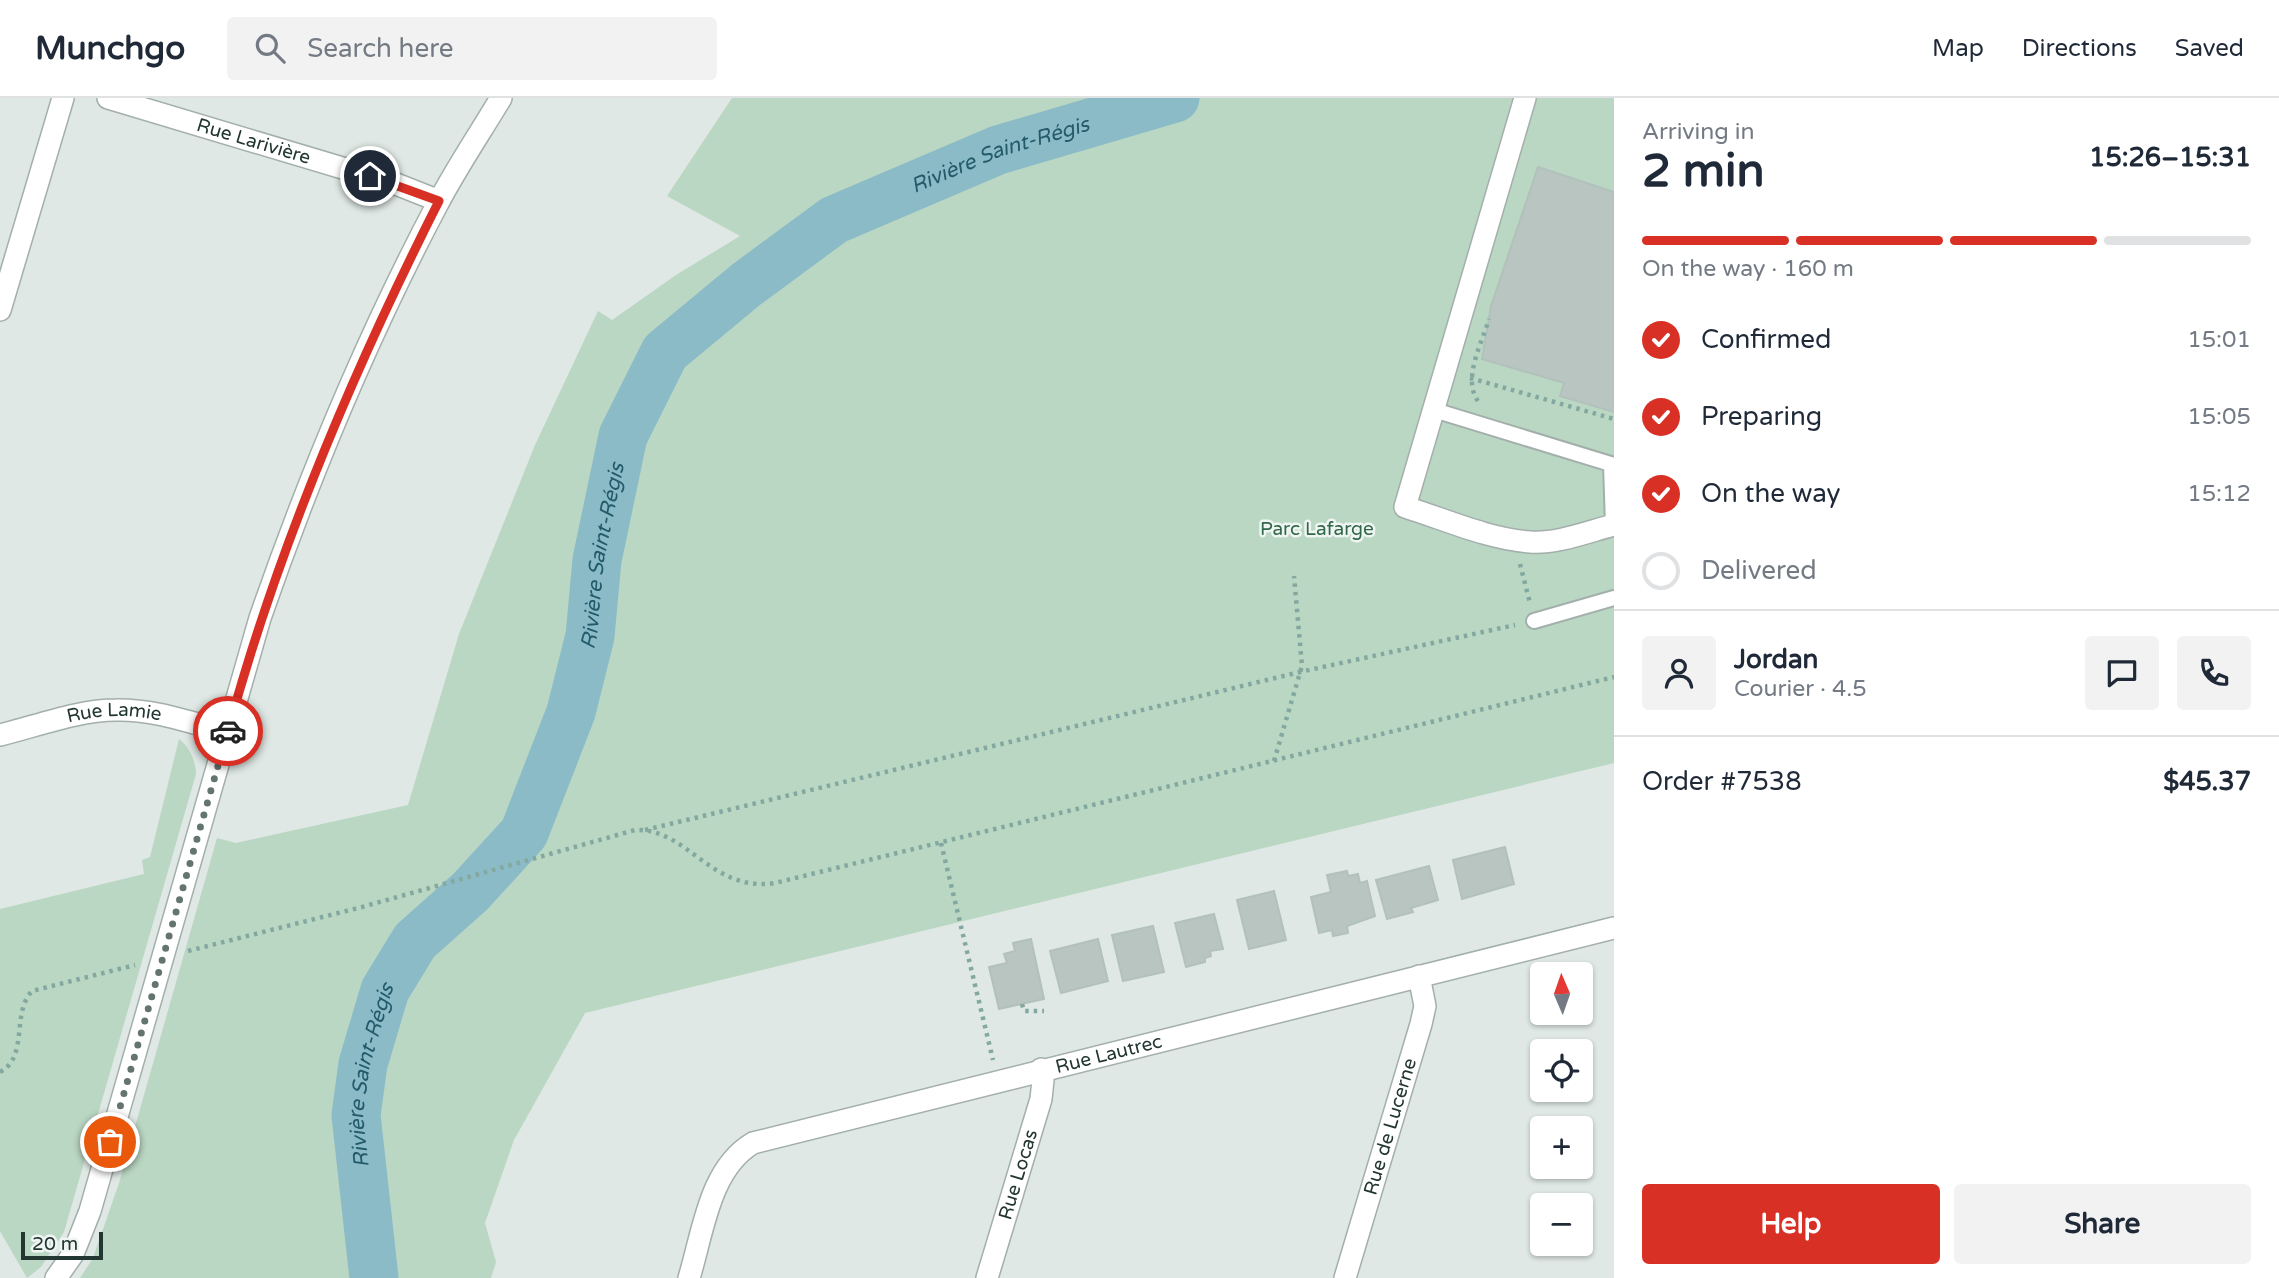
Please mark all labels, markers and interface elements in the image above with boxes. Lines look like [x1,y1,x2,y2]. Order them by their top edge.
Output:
search box [227,17,717,80]
text: Munchgo [35,29,185,68]
icon: search [251,29,289,67]
text: Search here [307,33,453,64]
text: Map [1932,34,1984,63]
text: Directions [2022,34,2137,63]
text: Saved [2175,34,2244,63]
water label: Rivière Saint-Régis [907,111,1094,198]
street label: Rue Larivière [194,114,313,169]
text: Arriving in [1642,118,1755,146]
text: 15:26–15:31 [2089,142,2251,173]
text: 2 min [1642,144,1765,199]
pin [340,146,400,206]
icon: home [351,157,389,195]
text: On the way · 160 m [1642,255,1854,283]
icon: check [1642,321,1680,359]
text: Confirmed [1701,324,1831,355]
text: 15:01 [2187,326,2251,354]
icon: check [1642,398,1680,436]
text: Preparing [1701,401,1822,432]
text: 15:05 [2187,403,2251,431]
water label: Rivière Saint-Régis [575,459,630,652]
icon: check [1642,475,1680,513]
text: On the way [1701,478,1841,509]
text: 15:12 [2187,480,2251,508]
park label: Parc Lafarge [1260,518,1374,540]
text: Delivered [1701,555,1817,586]
button: person [1642,636,1716,710]
button: chat [2085,636,2159,710]
button: phone [2177,636,2251,710]
text: Jordan [1734,644,1818,675]
text: Courier · 4.5 [1734,675,1867,703]
courier [193,696,263,766]
street label: Rue Lamie [64,699,163,727]
icon: car [209,712,247,750]
text: Order #7538 [1642,766,1802,797]
text: $45.37 [2163,766,2251,797]
north arrow [1530,962,1592,1026]
map controls [1530,962,1593,1256]
water label: Rivière Saint-Régis [343,976,400,1169]
street label: Rue Lautrec [1053,1030,1164,1078]
button: locate [1530,1039,1593,1102]
street label: Rue de Lucerne [1359,1056,1421,1198]
pin [80,1112,140,1172]
button: + [1530,1116,1593,1179]
icon: bag [91,1123,129,1161]
street label: Rue Locas [994,1127,1042,1222]
button: Help [1642,1184,1940,1264]
button: Share [1954,1184,2251,1264]
button: − [1530,1193,1593,1256]
scale bar [21,1229,103,1261]
text: 20 m [32,1233,78,1255]

